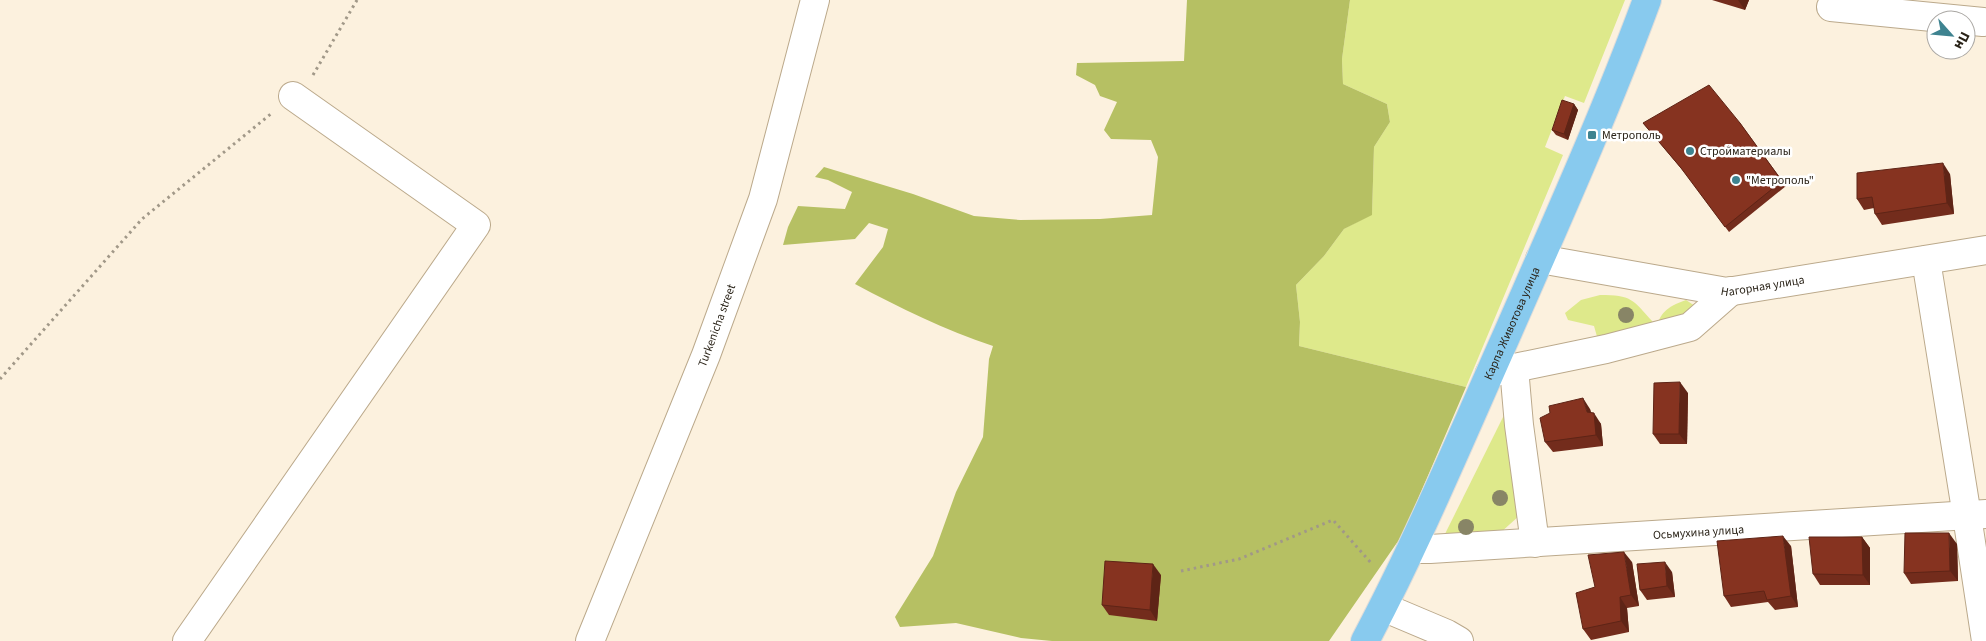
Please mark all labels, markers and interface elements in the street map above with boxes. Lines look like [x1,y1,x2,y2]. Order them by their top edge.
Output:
north arrow [1926,10,1976,60]
text: Пн [1949,28,1975,53]
place label: Метрополь [1602,127,1661,144]
marker: Метрополь [1586,129,1598,141]
place label: Стройматериалы [1700,143,1791,160]
marker: Стройматериалы [1684,145,1696,157]
place label: "Метрополь" [1746,172,1814,189]
marker: "Метрополь" [1730,174,1742,186]
street label: Карпа Животова улица [1479,264,1544,382]
street label: Нагорная улица [1720,271,1806,301]
street label: Turkenicha street [694,282,740,369]
street label: Осьмухина улица [1652,521,1745,543]

